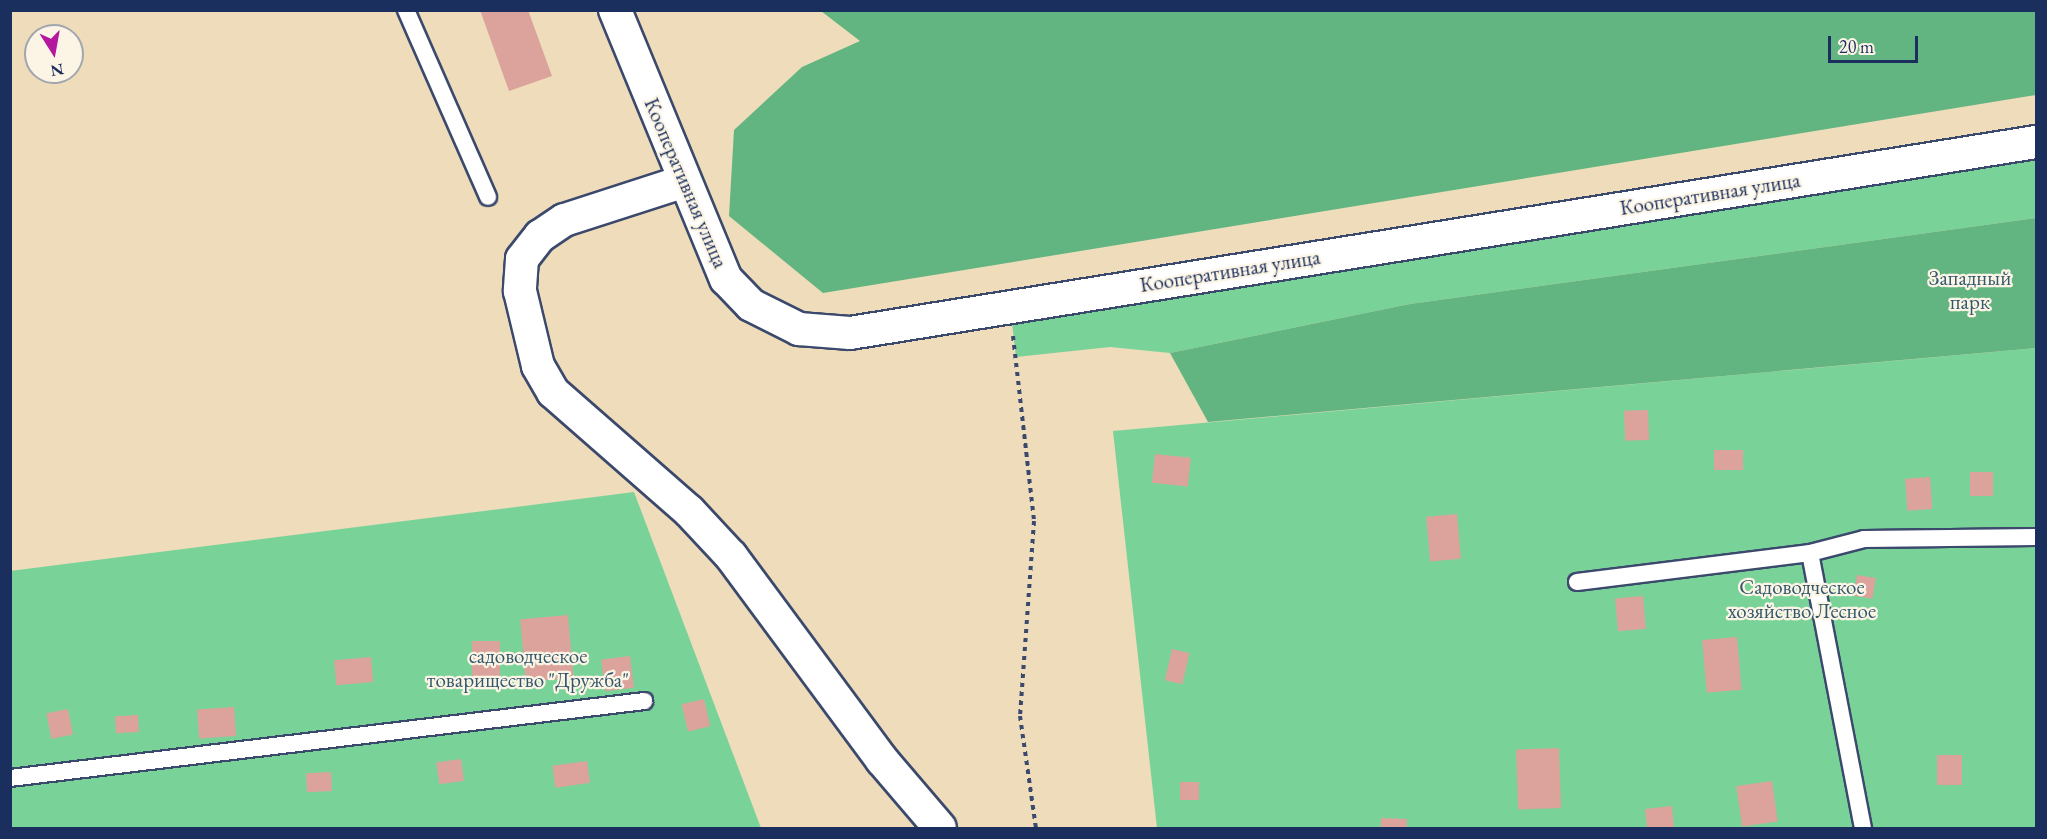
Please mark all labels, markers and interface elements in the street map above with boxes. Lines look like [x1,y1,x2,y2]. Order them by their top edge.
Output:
north arrow [24,24,84,84]
scale bar [1831,24,1921,62]
text: 20 m [1839,35,1874,58]
text: N [49,59,66,82]
street label: Кооперативная улица [639,94,733,272]
street label: Кооперативная улица [1618,167,1802,221]
street label: Кооперативная улица [1138,244,1322,298]
park label: Западный парк [1929,265,2011,315]
park label: Садоводческое хозяйство Лесное [1728,574,1876,624]
park label: садоводческое товарищество "Дружба" [427,643,629,693]

